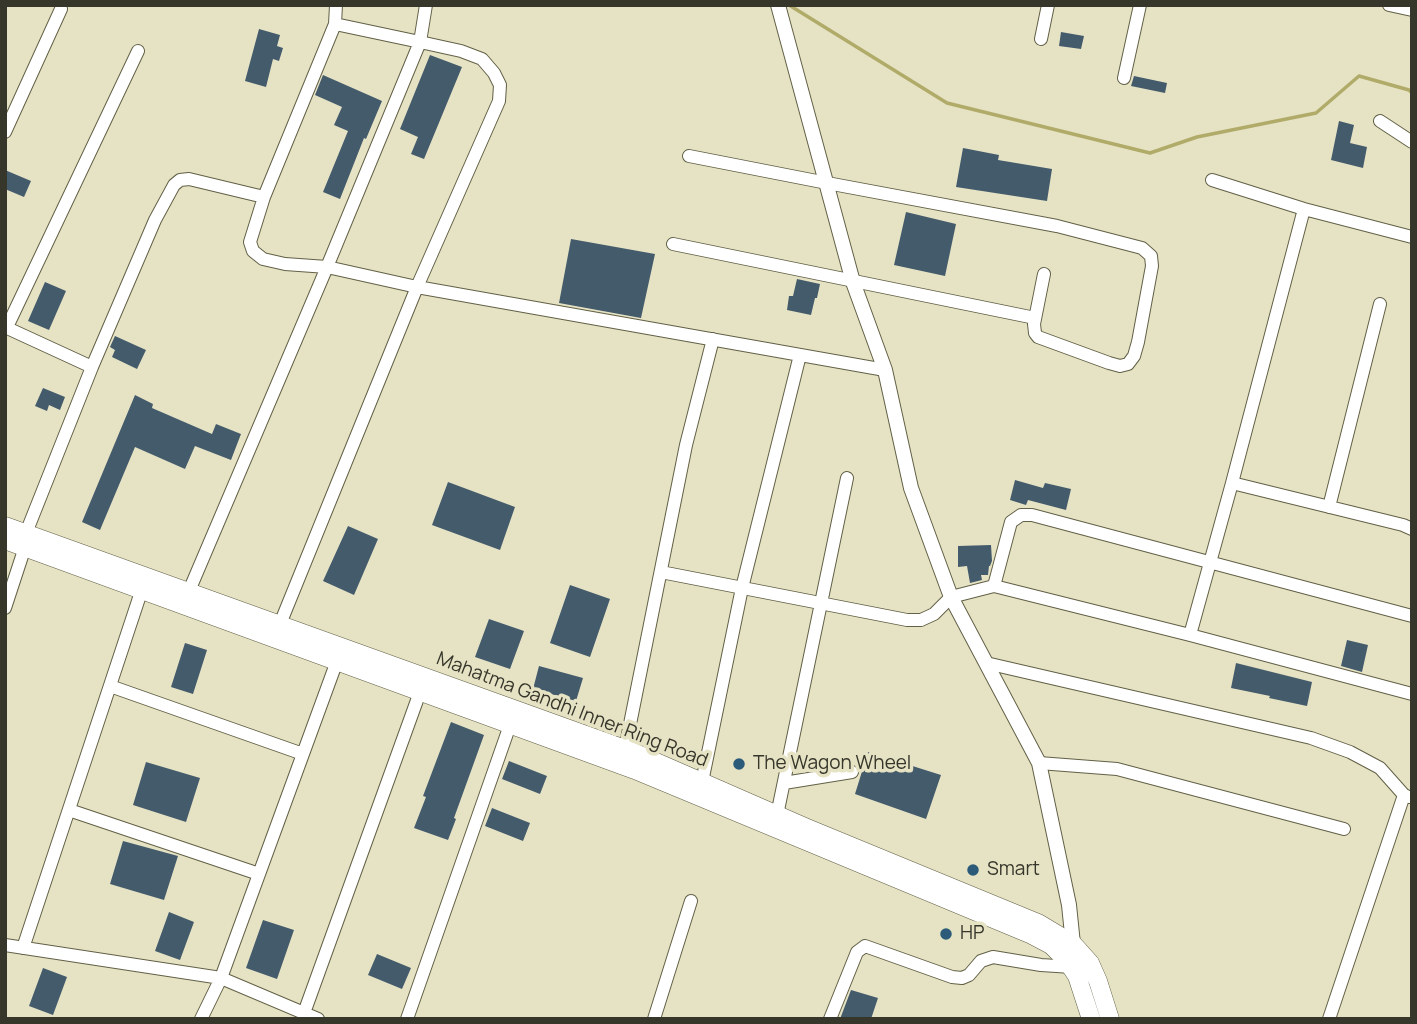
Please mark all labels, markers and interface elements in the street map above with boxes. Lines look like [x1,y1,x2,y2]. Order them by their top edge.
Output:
street label: Mahatma Gandhi Inner Ring Road [433,648,711,772]
place label: The Wagon Wheel [753,753,911,775]
marker: The Wagon Wheel [731,756,747,772]
place label: Smart [987,859,1040,881]
marker: Smart [965,862,981,878]
place label: HP [960,923,984,945]
marker: HP [938,926,954,942]

